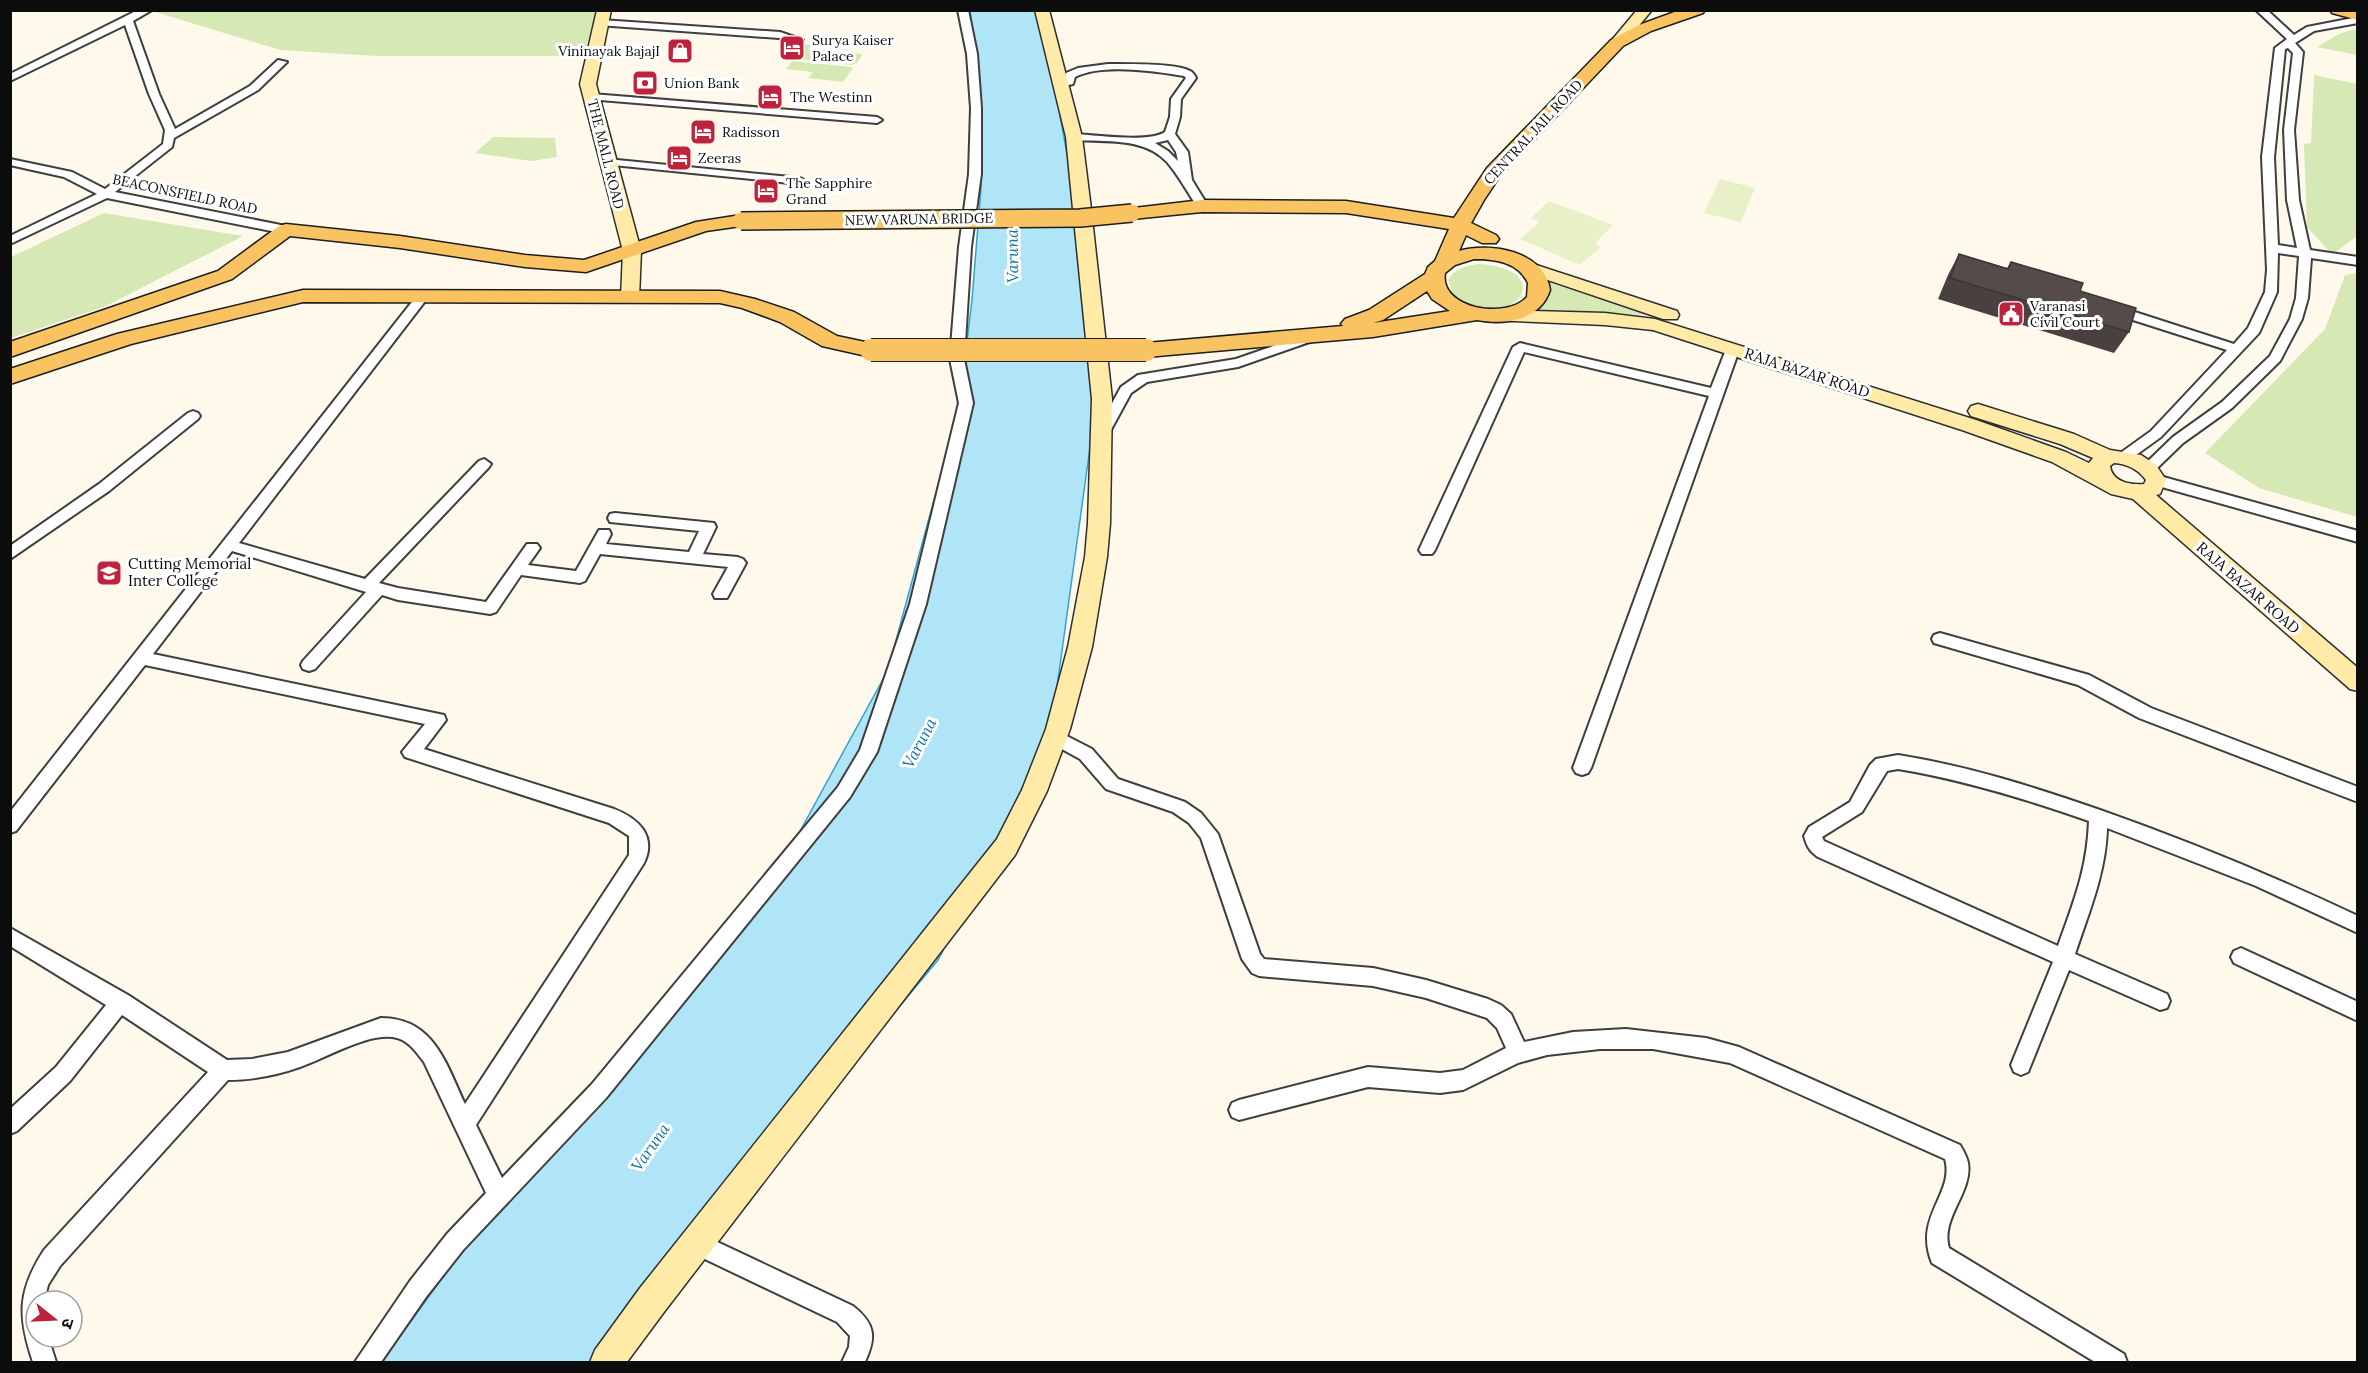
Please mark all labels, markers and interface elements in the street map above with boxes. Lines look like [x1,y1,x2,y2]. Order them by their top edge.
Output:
place label: Surya Kaiser Palace [812,31,894,65]
hotel icon: Surya Kaiser Palace [777,33,807,63]
shop icon: Vininayak BajajI [665,36,695,66]
place label: Vininayak BajajI [557,42,660,60]
bank icon: Union Bank [630,68,660,98]
place label: Union Bank [664,74,740,92]
street label: CENTRAL JAIL ROAD [1480,76,1586,188]
hotel icon: The Westinn [755,82,785,112]
place label: The Westinn [790,88,873,106]
street label: THE MALL ROAD [584,97,628,211]
hotel icon: Radisson [688,117,718,147]
place label: Radisson [722,123,780,141]
hotel icon: Zeeras [664,143,694,173]
place label: Zeeras [698,149,741,167]
street label: BEACONSFIELD ROAD [111,170,259,218]
place label: The Sapphire Grand [786,174,873,208]
hotel icon: The Sapphire Grand [751,176,781,206]
street label: NEW VARUNA BRIDGE [845,209,994,229]
water label: Varuna [1002,229,1022,283]
place label: Varanasi Civil Court [2029,297,2101,331]
public building icon: Varanasi Civil Court [1996,299,2026,329]
street label: RAJA BAZAR ROAD [1742,343,1872,402]
street label: RAJA BAZAR ROAD [2193,538,2304,638]
place label: Cutting Memorial Inter College [128,554,251,590]
school or university icon: Cutting Memorial Inter College [94,558,124,588]
water label: Varuna [898,714,941,771]
water label: Varuna [626,1119,674,1175]
north arrow [24,1289,84,1349]
text: उ [57,1316,79,1332]

